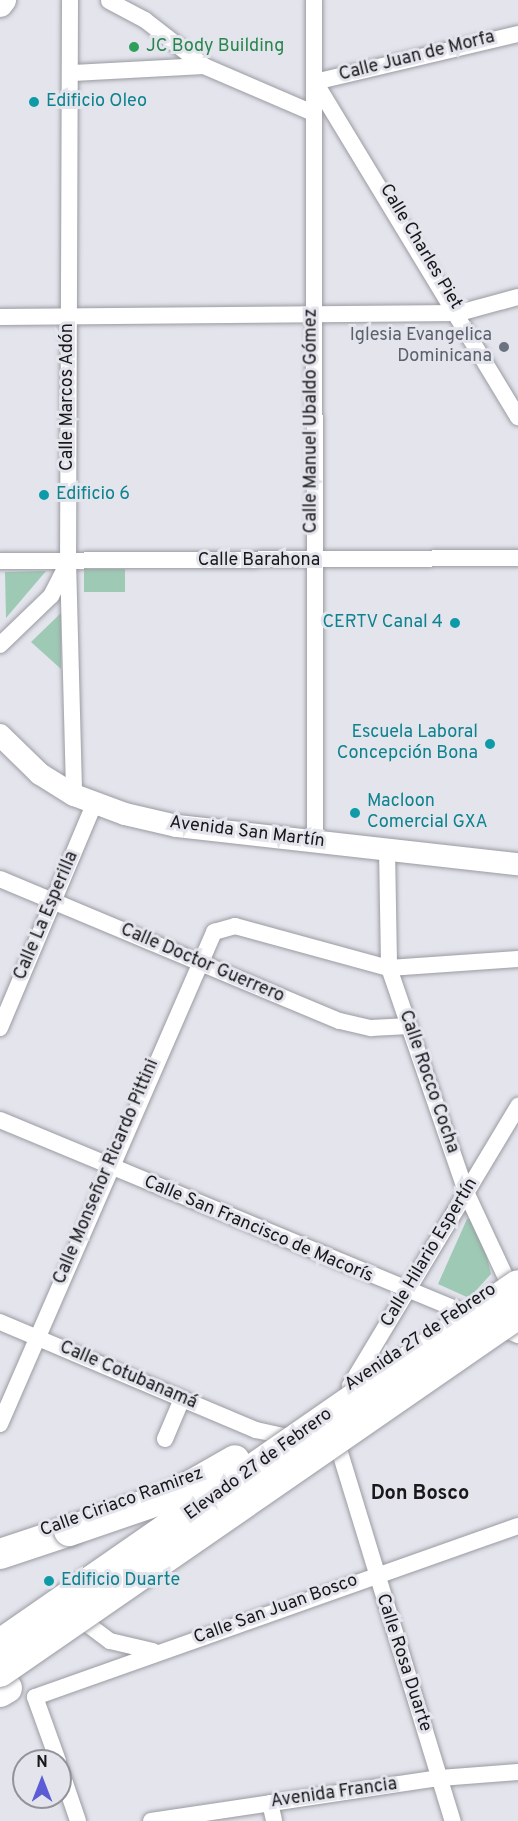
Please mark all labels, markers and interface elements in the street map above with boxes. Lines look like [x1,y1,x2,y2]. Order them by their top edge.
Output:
street label: Calle Juan de Morfa [337,27,497,87]
place label: JC Body Building [146,36,284,58]
marker: JC Body Building [127,40,141,54]
place label: Edificio Oleo [46,91,147,113]
marker: Edificio Oleo [27,95,41,109]
street label: Calle Charles Piet [374,181,466,313]
street label: Calle Manuel Ubaldo Gómez [301,309,323,533]
street label: Calle Marcos Adón [57,323,79,471]
place label: Iglesia Evangelica Dominicana [350,326,492,368]
marker: Iglesia Evangelica Dominicana [497,340,511,354]
place label: Edificio 6 [56,484,130,506]
marker: Edificio 6 [37,488,51,502]
street label: Calle Barahona [198,550,320,572]
place label: CERTV Canal 4 [322,612,443,634]
marker: CERTV Canal 4 [448,616,462,630]
place label: Escuela Laboral Concepción Bona [337,723,478,766]
marker: Escuela Laboral Concepción Bona [483,737,497,751]
place label: Macloon Comercial GXA [367,792,488,834]
marker: Macloon Comercial GXA [348,806,362,820]
street label: Avenida San Martín [168,813,326,853]
street label: Calle La Esperilla [10,848,84,984]
street label: Calle Doctor Guerrero [117,920,287,1008]
street label: Calle Rocco Cocha [393,1008,463,1156]
street label: Calle Monseñor Ricardo Pittini [50,1056,164,1288]
street label: Calle San Francisco de Macorís [140,1172,376,1288]
street label: Calle Hilario Espertín [377,1175,483,1331]
street label: Avenida 27 de Febrero [341,1279,501,1397]
street label: Calle Cotubanamá [56,1337,200,1415]
street label: Elevado 27 de Febrero [181,1404,337,1526]
street label: Calle Ciriaco Ramirez [38,1463,206,1543]
district label: Don Bosco [371,1482,469,1506]
place label: Edificio Duarte [61,1570,180,1592]
street label: Calle San Juan Bosco [191,1570,361,1650]
marker: Edificio Duarte [42,1574,56,1588]
street label: Calle Rosa Duarte [371,1591,435,1735]
north arrow [12,1749,72,1809]
text: N [36,1753,48,1773]
street label: Avenida Francia [269,1774,399,1814]

